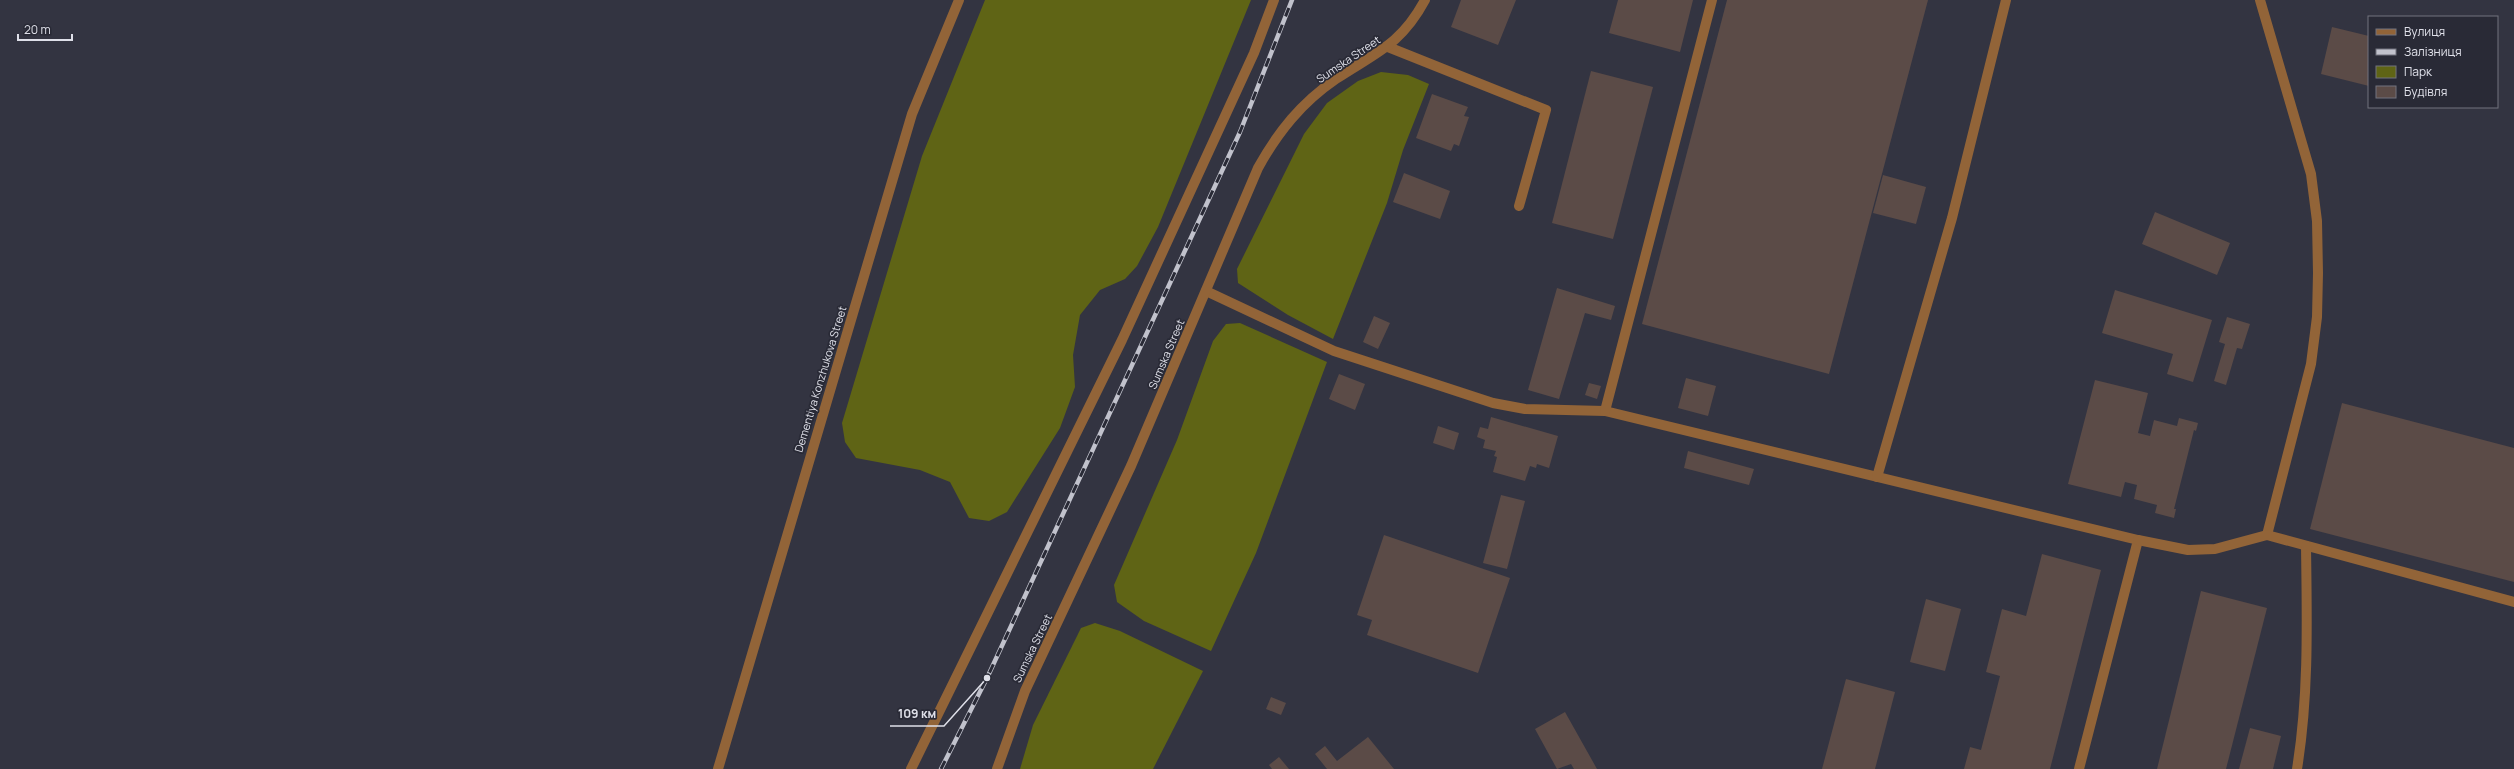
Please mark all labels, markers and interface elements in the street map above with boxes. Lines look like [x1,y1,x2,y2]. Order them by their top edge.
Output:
scale bar [18,16,72,42]
legend [2368,16,2498,108]
text: 20 m [24,21,51,38]
text: Вулиця [2404,23,2445,40]
street label: Sumska Street [1313,32,1383,86]
text: Залізниця [2404,43,2462,60]
text: Парк [2404,63,2433,80]
text: Будівля [2404,83,2447,100]
street label: Dementiya Konzhukova Street [791,304,849,454]
street label: Sumska Street [1145,317,1187,391]
street label: Sumska Street [1009,611,1055,685]
callout: 109 км [890,702,944,726]
text: 109 км [898,705,936,722]

